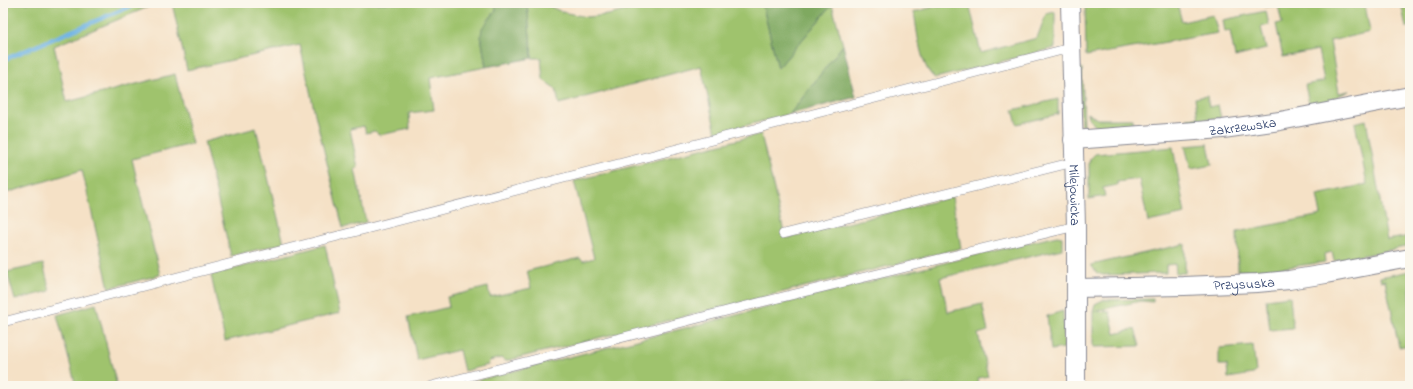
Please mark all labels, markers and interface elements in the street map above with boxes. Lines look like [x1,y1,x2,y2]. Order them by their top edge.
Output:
street label: Zakrzewska [1208,113,1278,142]
street label: Milejowicka [1062,164,1085,226]
street label: Przysuska [1213,272,1276,297]

